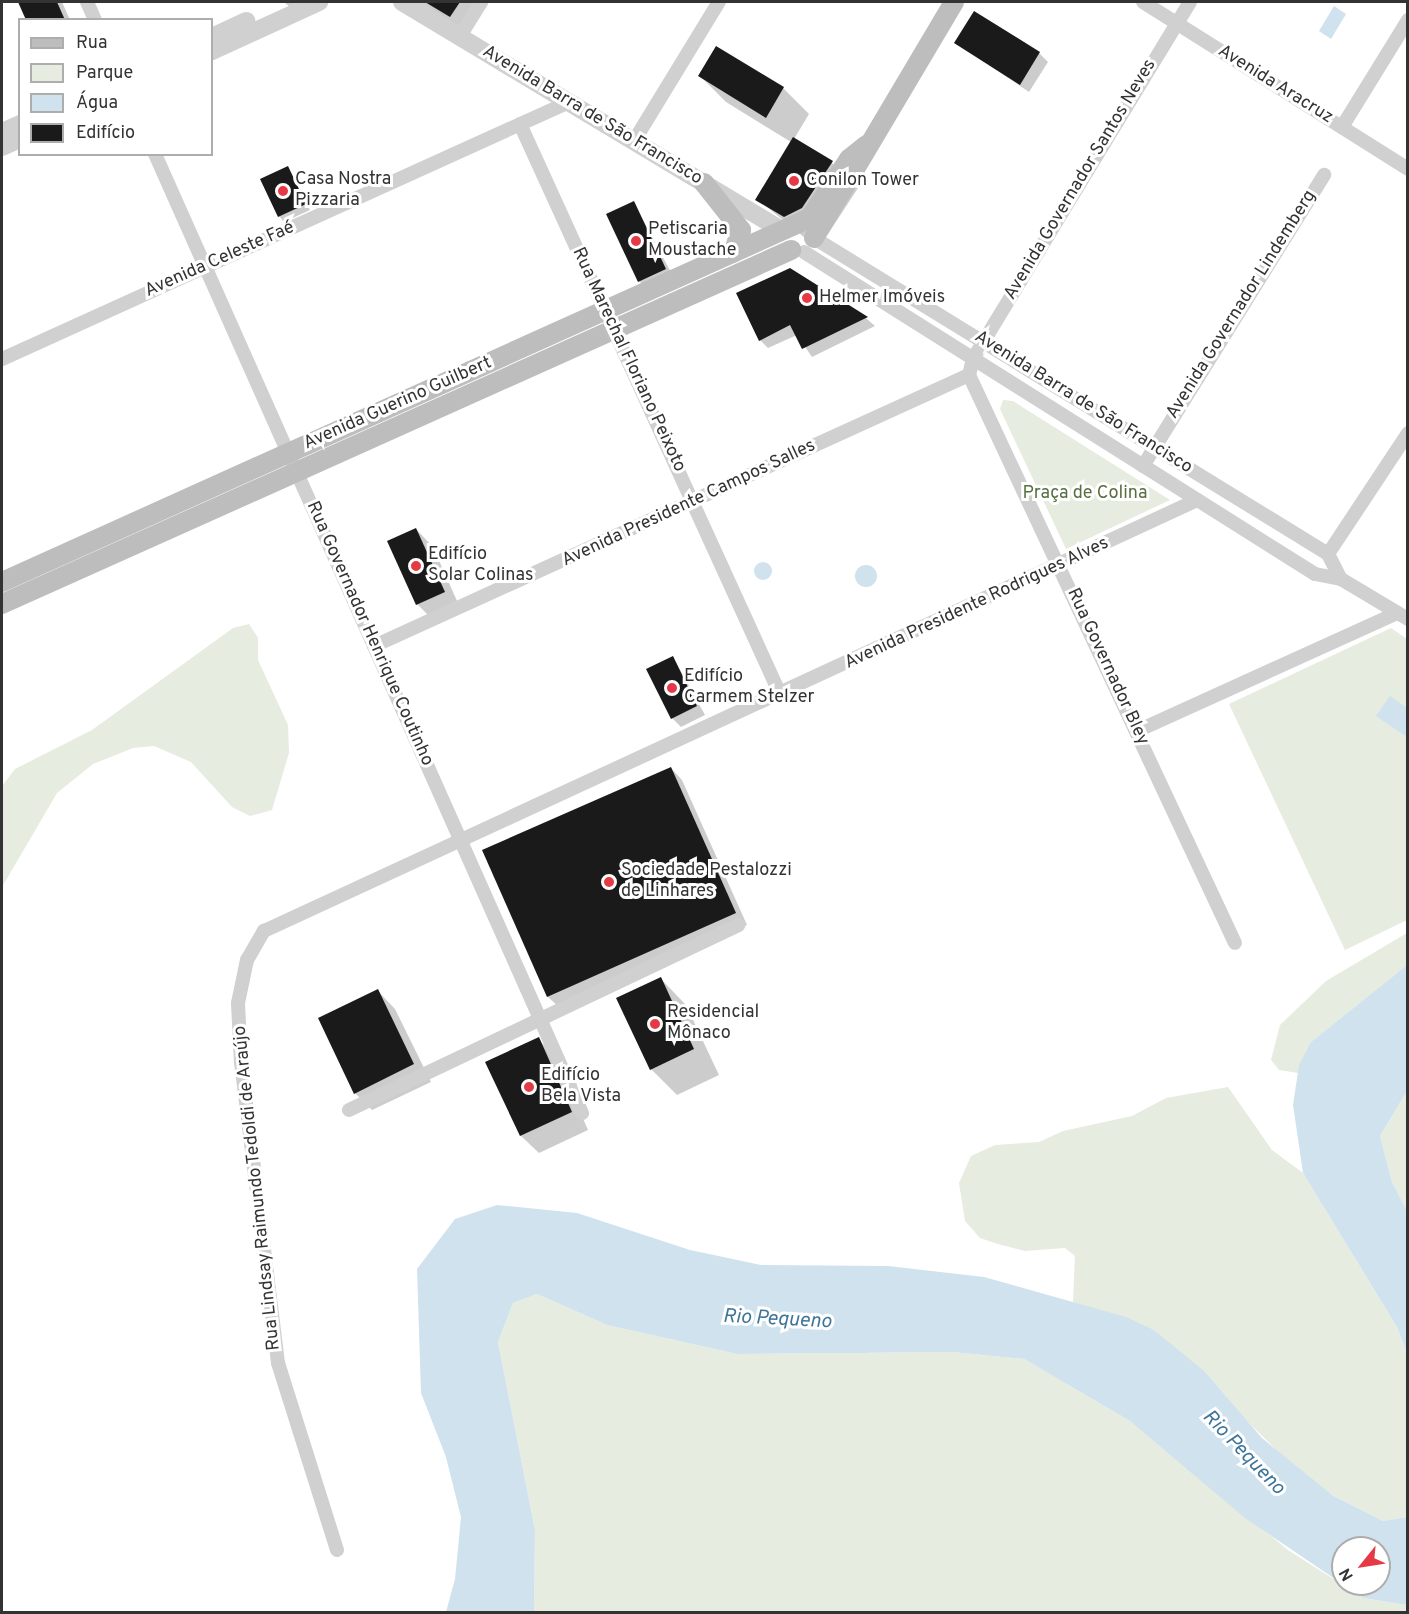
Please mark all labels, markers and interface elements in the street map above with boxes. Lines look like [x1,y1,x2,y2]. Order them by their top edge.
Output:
legend [18,18,213,156]
text: Rua [76,32,107,55]
street label: Avenida Aracruz [1213,41,1337,129]
street label: Avenida Barra de São Francisco [478,42,706,190]
street label: Avenida Governador Santos Neves [1000,56,1162,304]
text: Parque [76,62,133,85]
text: Água [76,92,118,115]
text: Edifício [76,122,135,145]
place label: Casa Nostra Pizzaria [295,170,391,213]
place label: Conilon Tower [806,170,920,192]
marker: Conilon Tower [787,174,801,188]
marker: Casa Nostra Pizzaria [276,184,290,198]
street label: Avenida Governador Lindemberg [1162,187,1322,423]
street label: Avenida Celeste Faé [142,217,298,303]
place label: Petiscaria Moustache [648,220,736,262]
marker: Petiscaria Moustache [629,234,643,248]
street label: Rua Marechal Floriano Peixoto [566,244,690,476]
place label: Helmer Imóveis [819,287,945,309]
marker: Helmer Imóveis [800,291,814,305]
street label: Avenida Barra de São Francisco [970,327,1196,479]
street label: Avenida Guerino Guilbert [301,353,495,455]
street label: Avenida Presidente Campos Salles [559,436,819,572]
park label: Praça de Colina [1022,483,1148,505]
street label: Rua Governador Henrique Coutinho [301,498,437,770]
street label: Avenida Presidente Rodrigues Alves [841,533,1113,675]
place label: Edifício Solar Colinas [428,545,533,588]
marker: Edifício Solar Colinas [409,559,423,573]
street label: Rua Governador Bley [1061,585,1153,749]
place label: Edifício Carmem Stelzer [684,667,815,710]
marker: Edifício Carmem Stelzer [665,681,679,695]
place label: Sociedade Pestalozzi de Linhares [621,861,792,904]
marker: Sociedade Pestalozzi de Linhares [602,875,616,889]
place label: Residencial Mônaco [667,1003,759,1046]
marker: Residencial Mônaco [648,1017,662,1031]
street label: Rua Lindsay Raimundo Tedoldi de Araújo [230,1024,286,1352]
place label: Edifício Bela Vista [541,1066,622,1108]
marker: Edifício Bela Vista [522,1080,536,1094]
water label: Rio Pequeno [722,1305,832,1335]
water label: Rio Pequeno [1197,1406,1289,1500]
north arrow [1331,1536,1391,1596]
text: N [1336,1564,1359,1584]

